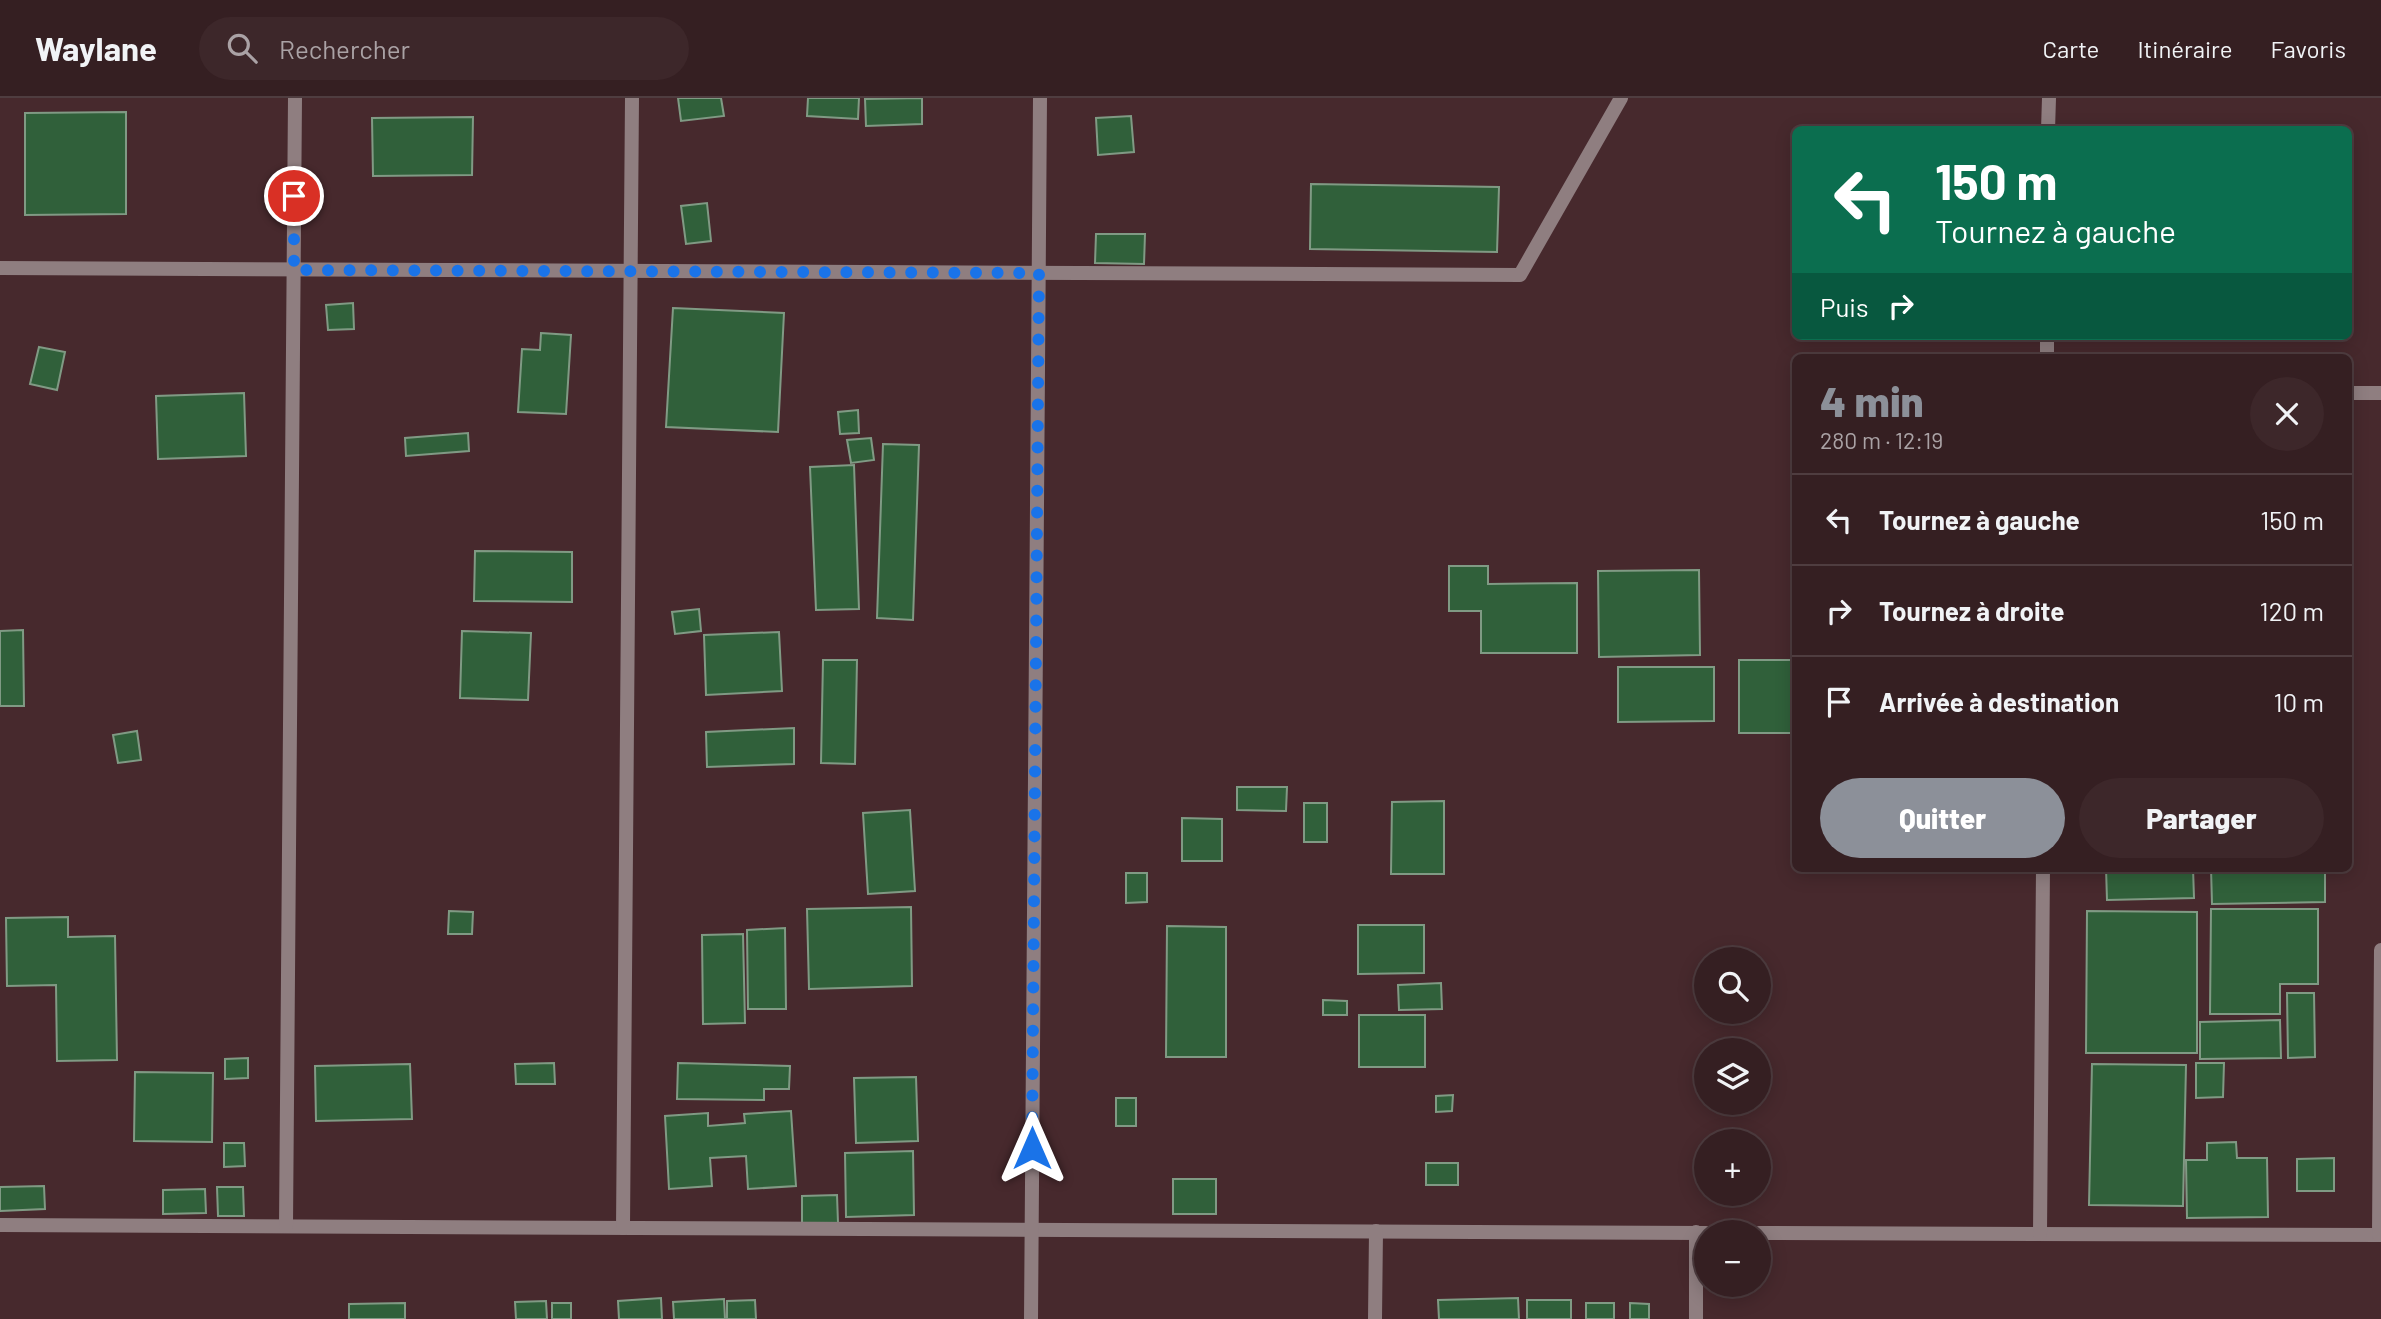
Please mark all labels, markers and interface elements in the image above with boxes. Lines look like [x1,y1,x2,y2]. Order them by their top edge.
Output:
search box [199,17,689,80]
text: Waylane [35,28,157,68]
icon: search [223,29,261,67]
text: Rechercher [279,33,410,64]
text: Carte [2043,34,2099,63]
text: Itinéraire [2137,34,2233,63]
text: Favoris [2271,34,2346,63]
text: 150 m [1935,151,2057,210]
icon: left [1820,154,1911,245]
pin [264,166,324,226]
icon: arrive [275,177,313,215]
text: Tournez à gauche [1935,211,2176,249]
icon: right [1882,287,1920,325]
text: Puis [1820,291,1868,322]
text: 4 min [1820,375,1924,425]
button: close [2250,377,2324,451]
text: 280 m · 12:19 [1820,426,1943,454]
icon: left [1820,501,1858,539]
text: Tournez à gauche [1879,504,2080,535]
text: 150 m [2260,504,2324,535]
icon: right [1820,592,1858,630]
text: Tournez à droite [1879,595,2064,626]
text: 120 m [2260,595,2324,626]
icon: arrive [1820,683,1858,721]
text: Arrivée à destination [1879,686,2119,717]
text: 10 m [2274,686,2324,717]
button: Quitter [1820,778,2065,858]
button: Partager [2079,778,2324,858]
map controls [1694,947,1771,1297]
button: search [1694,947,1771,1024]
button: layers [1694,1038,1771,1115]
position arrow [995,1111,1069,1185]
button: + [1694,1129,1771,1206]
button: − [1694,1220,1771,1297]

